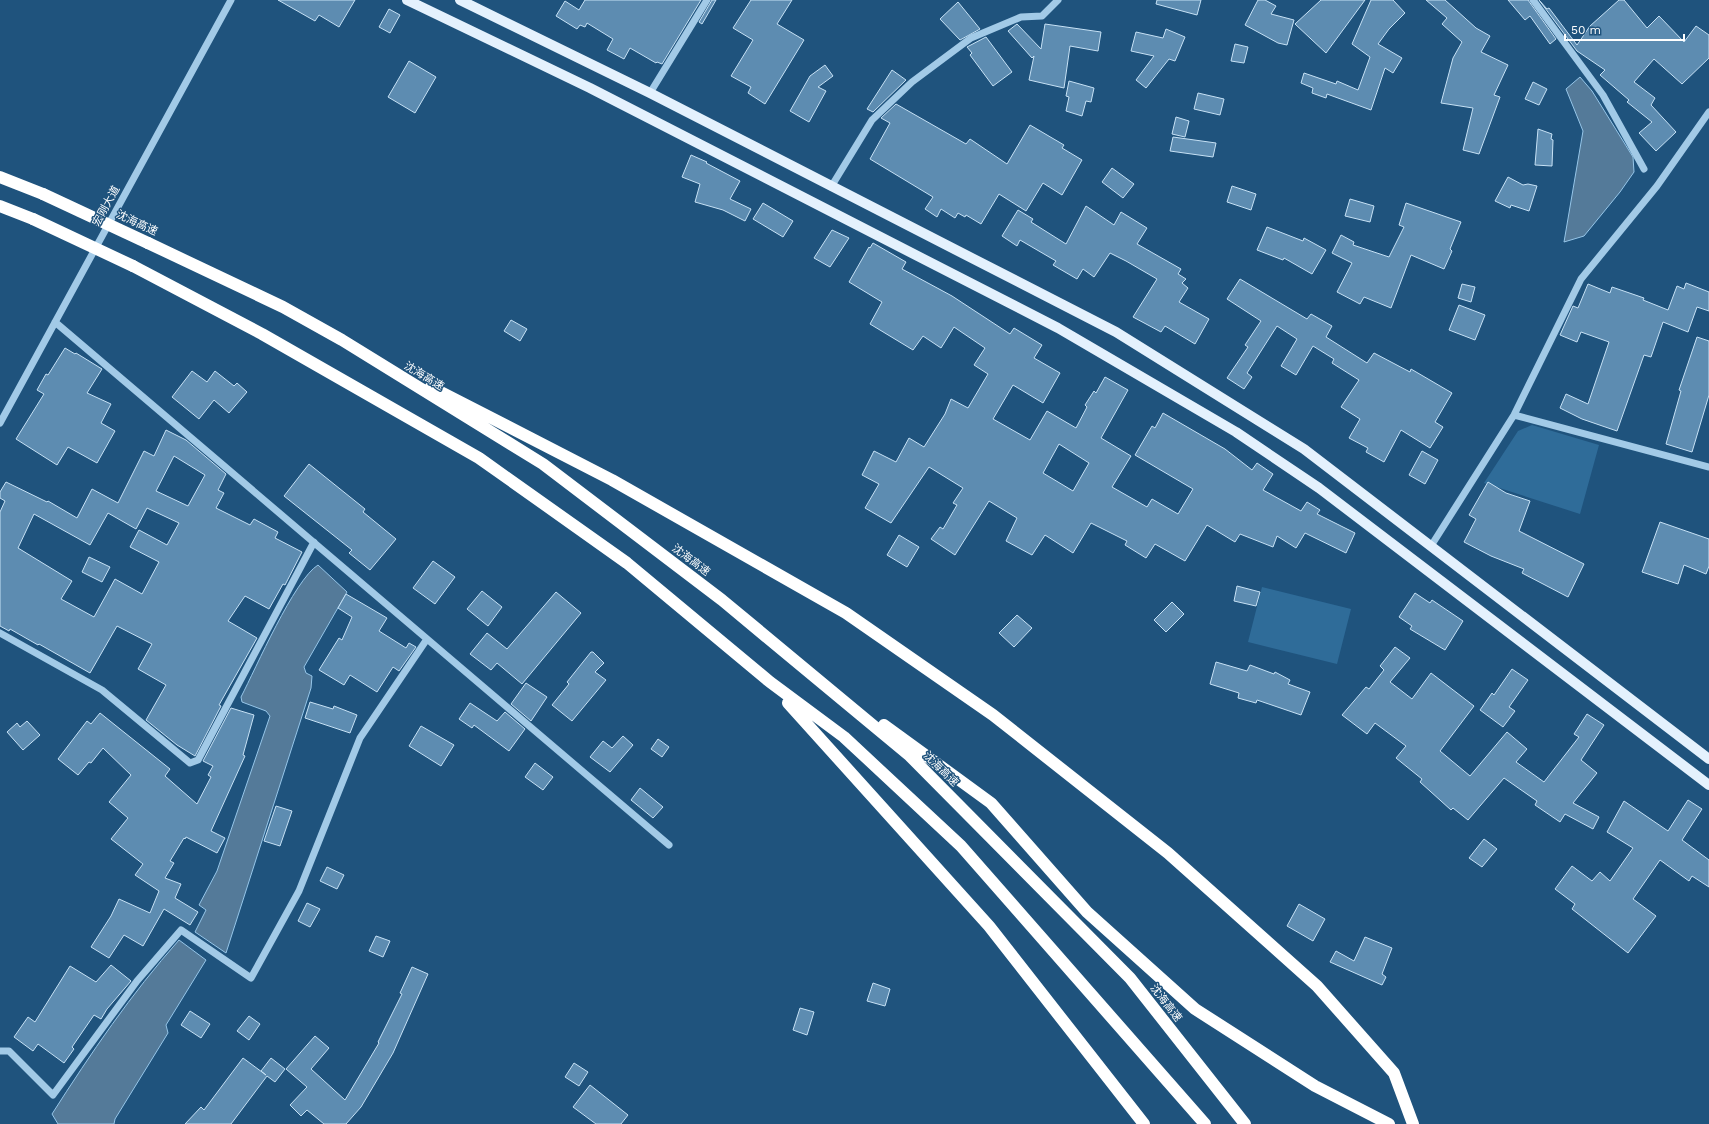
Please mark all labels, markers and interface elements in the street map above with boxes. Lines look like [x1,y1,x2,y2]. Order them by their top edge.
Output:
scale bar [1565,16,1684,42]
text: 50 m [1571,23,1601,37]
street label: 宏刚大道 [90,184,122,228]
street label: 沈海高速 [114,208,160,238]
street label: 沈海高速 [402,359,446,393]
street label: 沈海高速 [670,542,712,578]
street label: 沈海高速 [921,749,961,789]
street label: 沈海高速 [1147,982,1185,1024]

